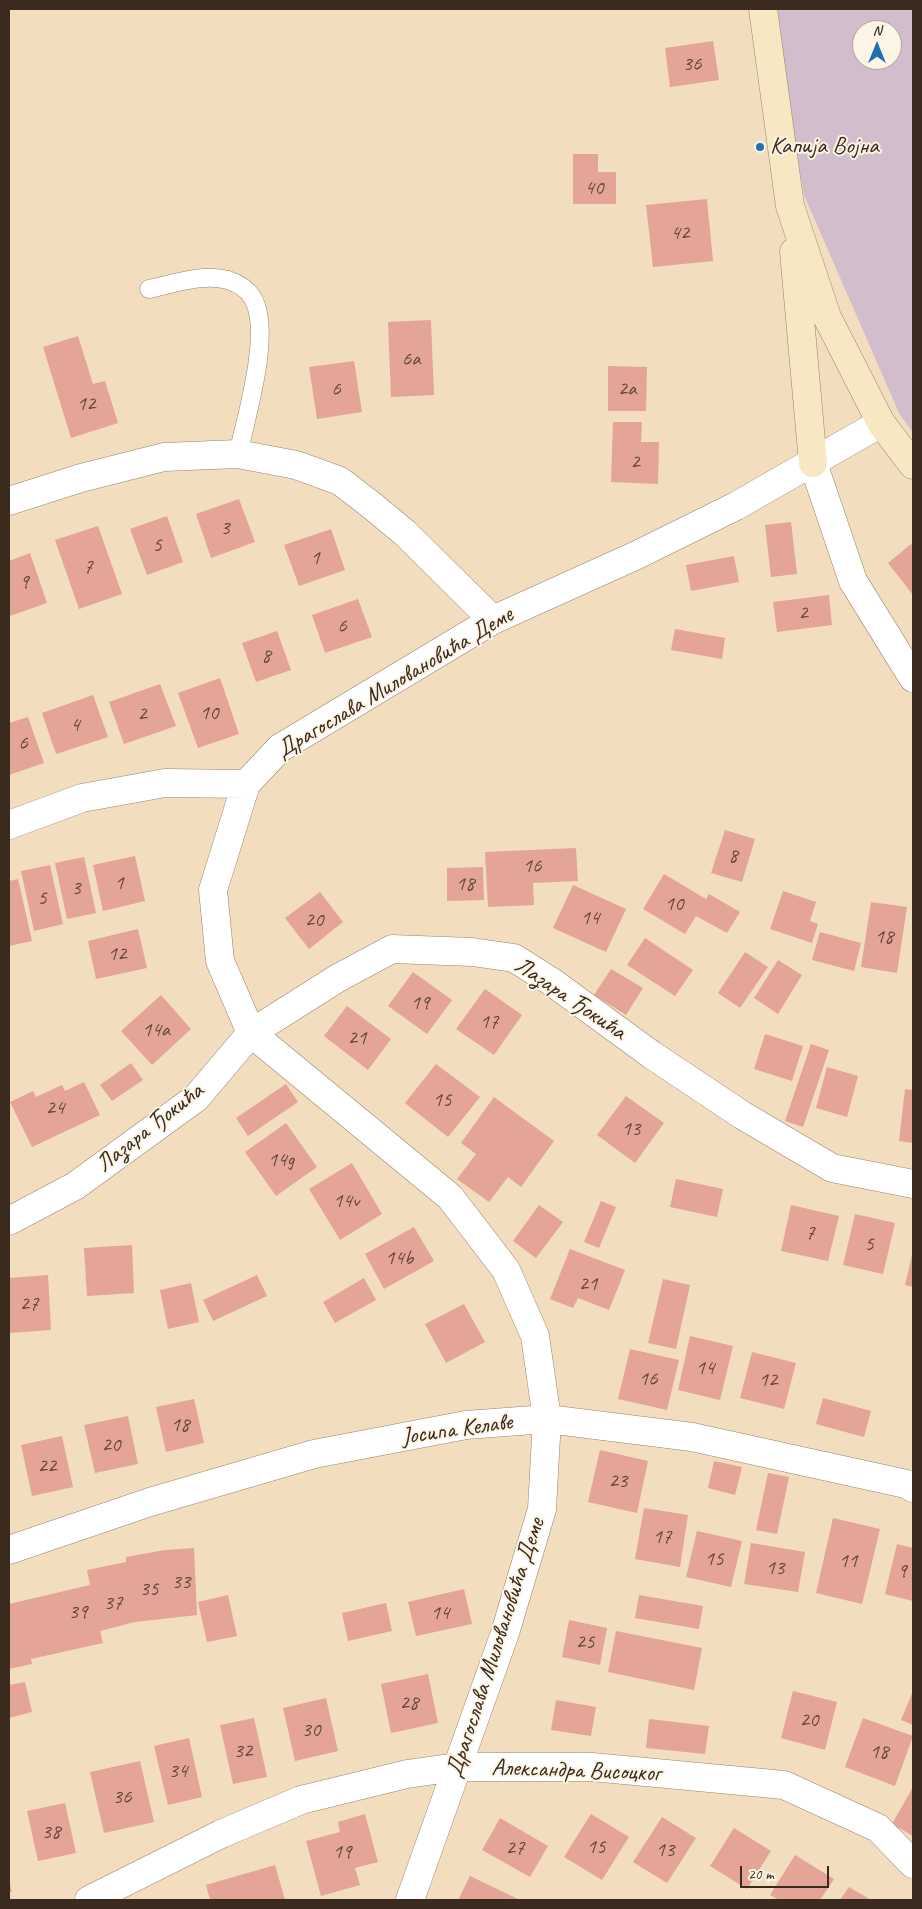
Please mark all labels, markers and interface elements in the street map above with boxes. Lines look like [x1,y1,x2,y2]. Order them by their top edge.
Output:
north arrow [852,20,902,70]
text: N [873,22,881,39]
house number: 36 [683,51,701,77]
place label: Капија Војна [770,133,879,161]
marker: Капија Војна [754,141,766,153]
house number: 40 [585,175,603,201]
house number: 42 [671,220,689,246]
house number: 6a [402,346,420,372]
house number: 6 [331,376,341,402]
house number: 2a [618,376,636,402]
house number: 12 [77,391,95,417]
house number: 2 [630,449,640,475]
house number: 3 [220,515,230,541]
house number: 5 [152,532,162,558]
house number: 1 [310,545,320,571]
house number: 7 [83,554,93,580]
house number: 9 [19,569,29,595]
house number: 2 [798,600,808,626]
street label: Драгослава Миловановића Деме [271,601,519,765]
house number: 6 [337,613,347,639]
house number: 8 [261,643,271,669]
house number: 10 [200,700,218,726]
house number: 2 [137,701,147,727]
house number: 4 [70,712,80,738]
house number: 6 [18,730,28,756]
house number: 8 [728,843,738,869]
house number: 16 [523,853,541,879]
house number: 1 [114,870,124,896]
house number: 18 [456,871,474,897]
house number: 3 [71,875,81,901]
house number: 5 [37,885,47,911]
house number: 10 [665,891,683,917]
house number: 14 [581,905,599,931]
house number: 20 [305,907,323,933]
house number: 18 [875,924,893,950]
house number: 12 [108,941,126,967]
street label: Лазара Ђокића [509,951,631,1047]
house number: 19 [411,990,429,1016]
house number: 17 [480,1009,498,1035]
house number: 14a [142,1017,170,1043]
house number: 21 [348,1025,366,1051]
street label: Лазара Ђокића [90,1077,210,1179]
house number: 15 [433,1087,451,1113]
house number: 24 [46,1095,64,1121]
house number: 13 [622,1116,640,1142]
house number: 14g [268,1147,294,1173]
house number: 14v [333,1188,359,1214]
house number: 7 [805,1220,815,1246]
house number: 5 [864,1231,874,1257]
house number: 14b [385,1245,413,1271]
house number: 21 [579,1271,597,1297]
house number: 27 [20,1291,38,1317]
house number: 14 [696,1355,714,1381]
house number: 16 [639,1366,657,1392]
house number: 12 [759,1367,777,1393]
street label: Јосипа Келаве [400,1408,514,1452]
house number: 18 [171,1412,189,1438]
house number: 20 [102,1432,120,1458]
house number: 22 [38,1453,56,1479]
house number: 23 [609,1468,627,1494]
street label: Драгослава Миловановића Деме [440,1515,552,1781]
house number: 17 [653,1524,671,1550]
house number: 15 [705,1546,723,1572]
house number: 11 [839,1548,857,1574]
house number: 13 [766,1555,784,1581]
house number: 9 [897,1558,907,1584]
house number: 33 [172,1569,190,1595]
house number: 35 [140,1576,158,1602]
house number: 37 [104,1590,122,1616]
house number: 39 [69,1599,87,1625]
house number: 14 [431,1600,449,1626]
house number: 25 [576,1629,594,1655]
house number: 28 [400,1690,418,1716]
house number: 20 [800,1707,818,1733]
house number: 30 [302,1717,320,1743]
house number: 32 [234,1738,252,1764]
house number: 18 [870,1739,888,1765]
street label: Александра Висоцког [491,1754,661,1788]
house number: 34 [169,1758,187,1784]
house number: 36 [113,1784,131,1810]
house number: 38 [42,1819,60,1845]
house number: 15 [587,1834,605,1860]
house number: 27 [506,1835,524,1861]
house number: 13 [656,1837,674,1863]
house number: 19 [333,1839,351,1865]
scale bar [742,1856,831,1888]
text: 20 m [748,1865,774,1884]

